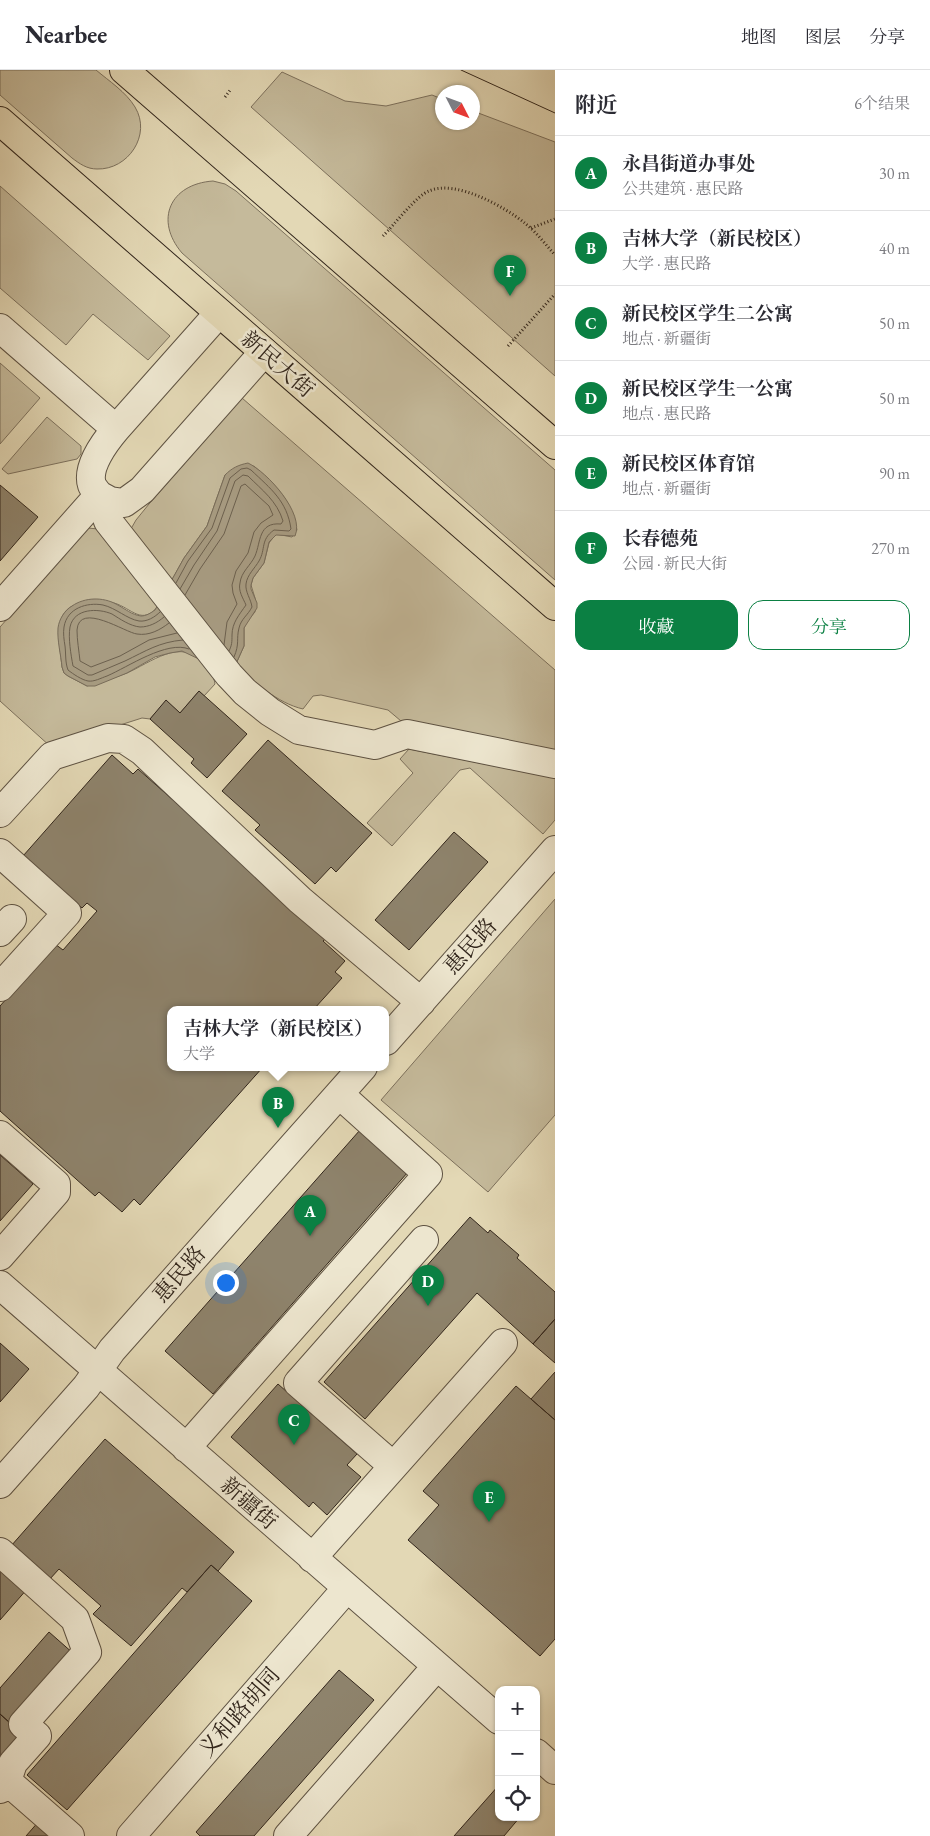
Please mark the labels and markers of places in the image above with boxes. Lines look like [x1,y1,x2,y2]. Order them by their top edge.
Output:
pin: F [494,255,526,296]
pin: B [262,1087,294,1128]
pin: A [294,1195,326,1236]
pin: D [412,1265,444,1306]
pin: C [278,1404,310,1445]
pin: E [473,1481,505,1522]

